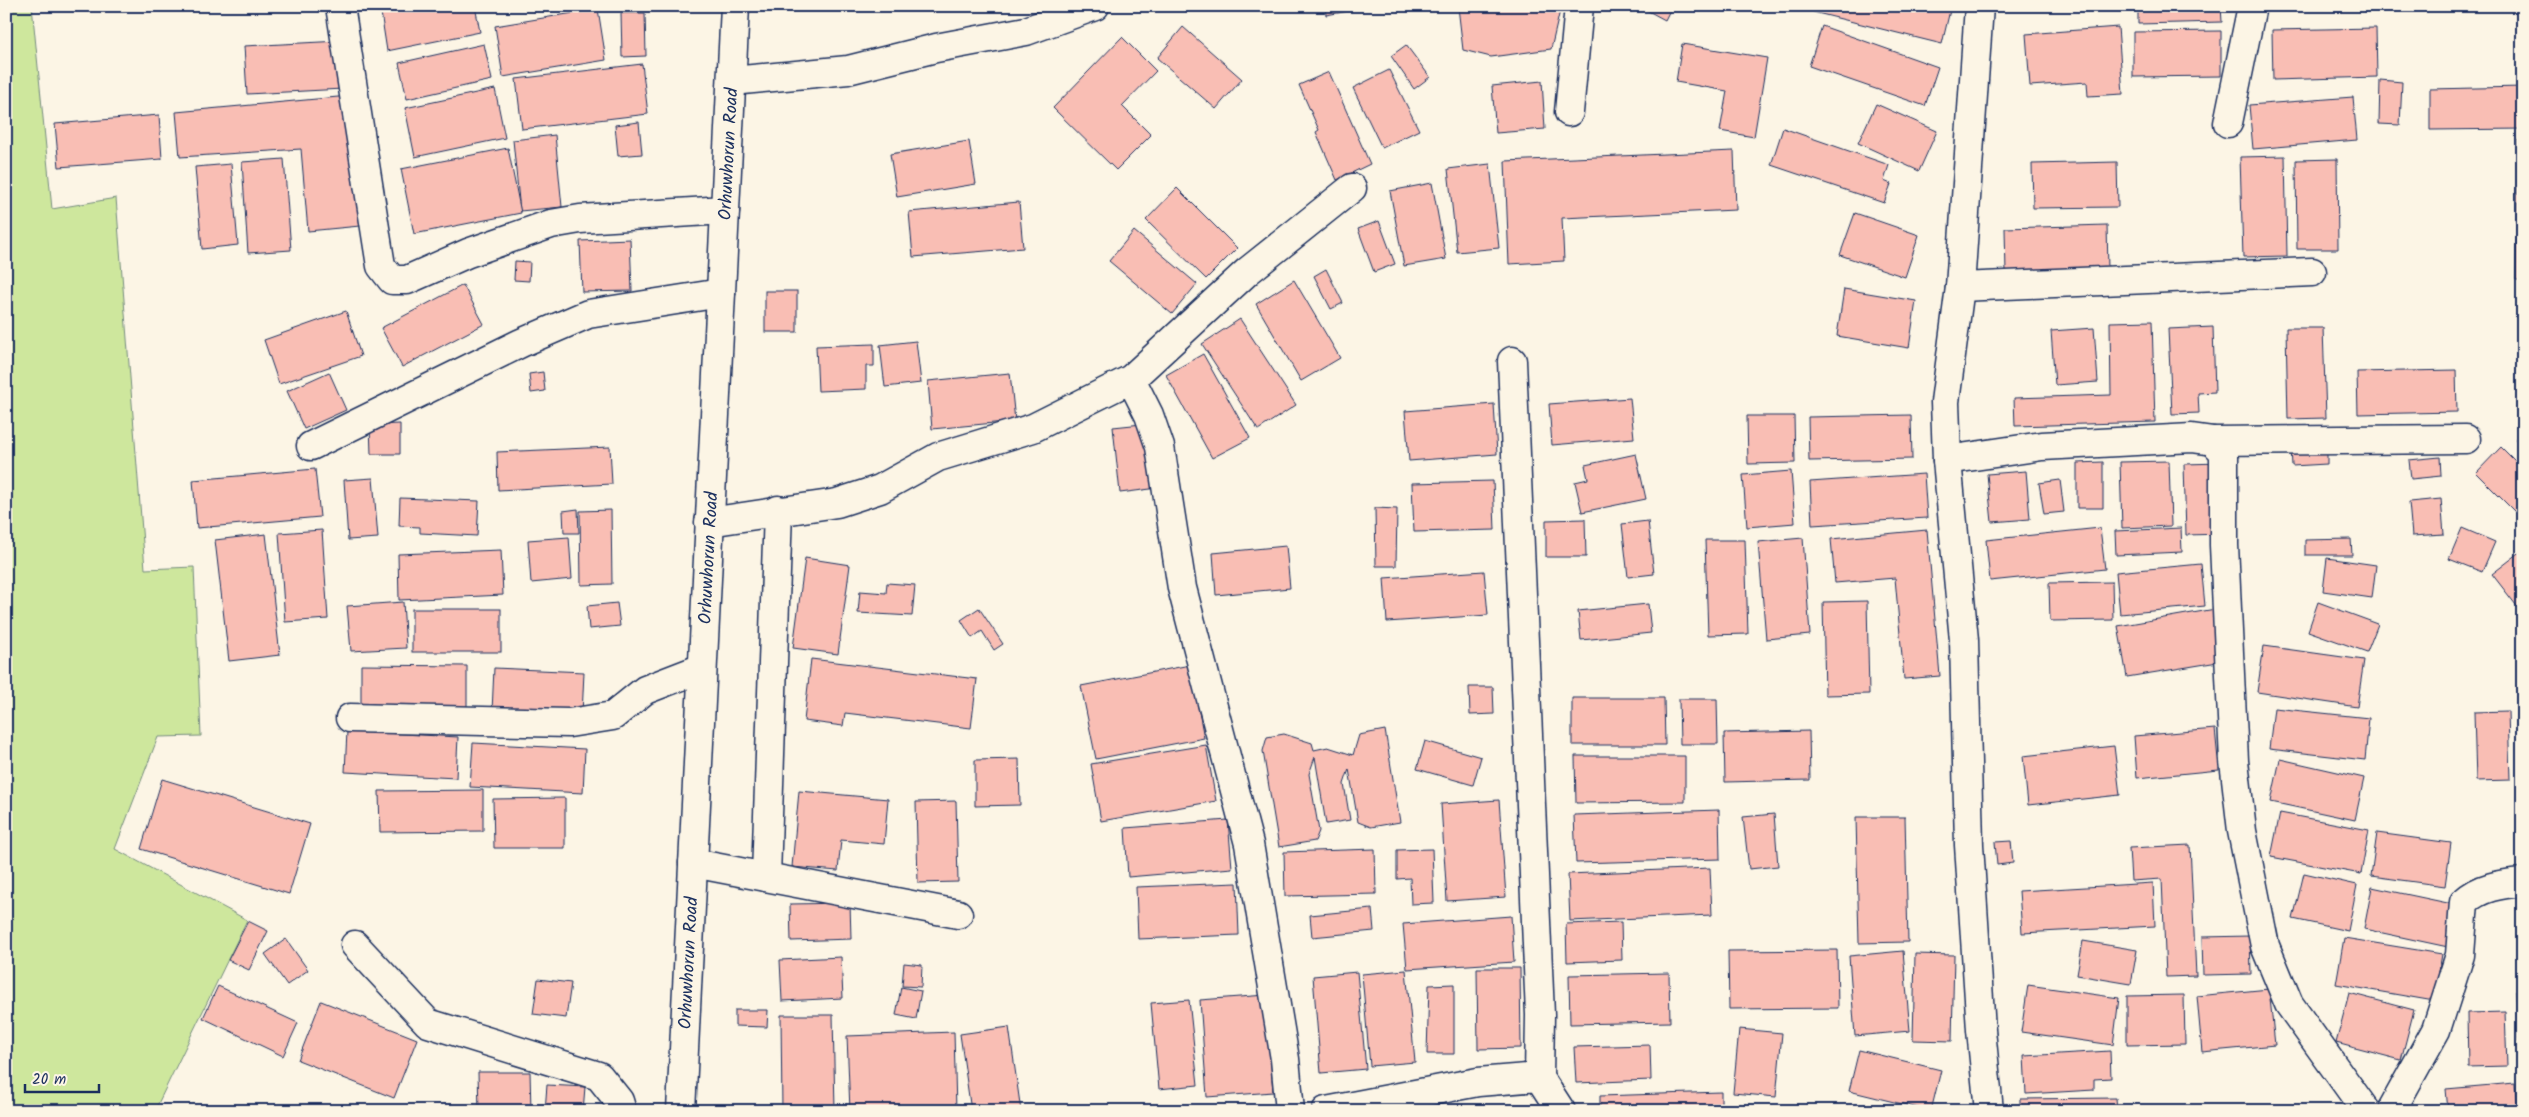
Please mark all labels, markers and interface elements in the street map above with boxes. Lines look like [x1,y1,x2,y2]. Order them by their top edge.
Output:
street label: Orhuwhorun Road [712,86,748,221]
street label: Orhuwhorun Road [692,490,728,625]
street label: Orhuwhorun Road [672,895,708,1030]
scale bar [25,1062,99,1094]
text: 20 m [32,1068,66,1092]

